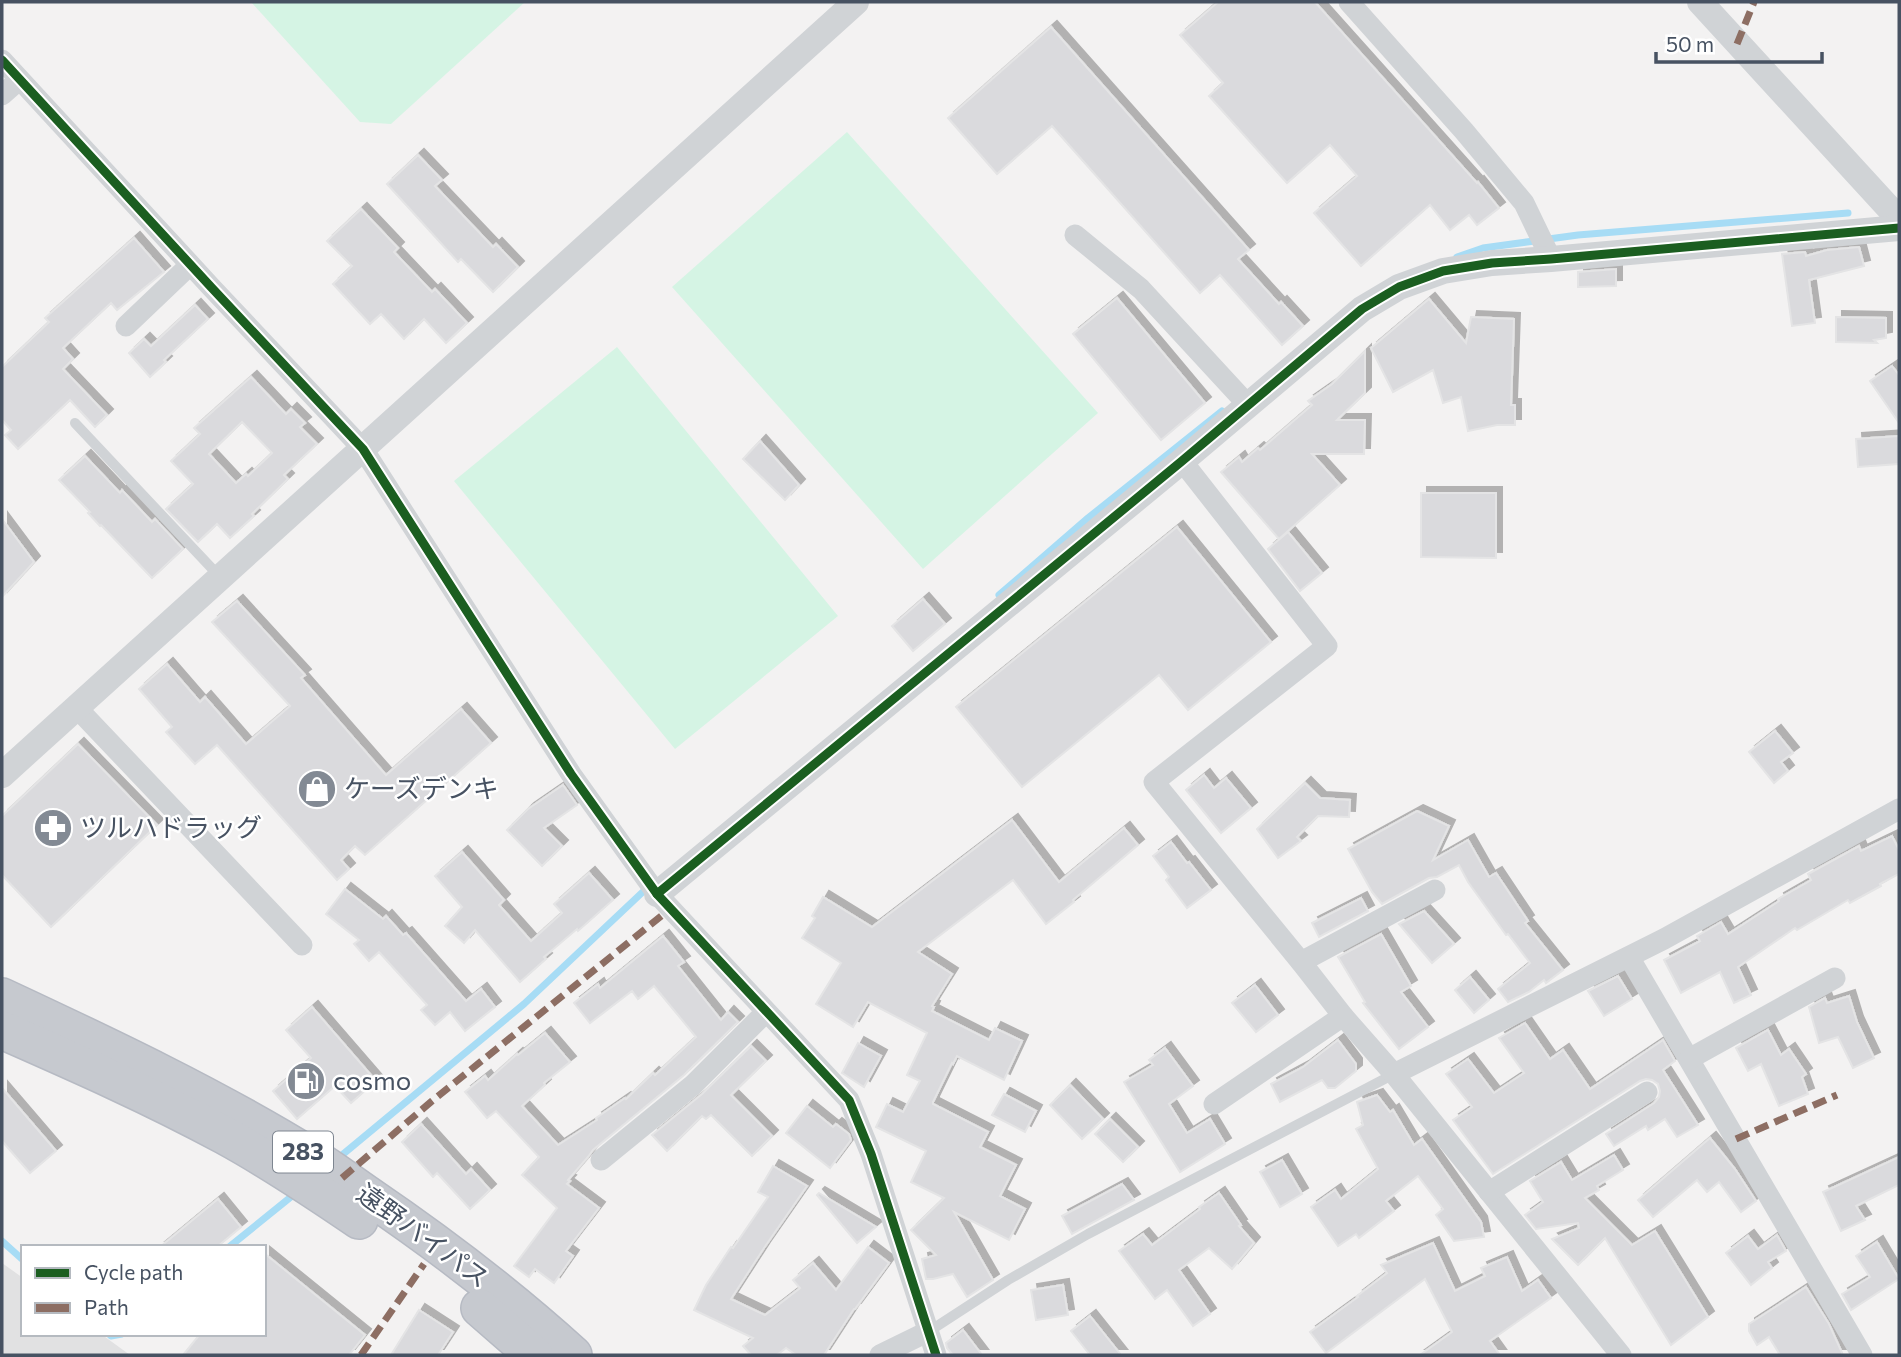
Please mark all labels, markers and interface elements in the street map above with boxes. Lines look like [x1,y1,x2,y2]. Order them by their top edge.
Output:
scale bar [1656,21,1822,65]
text: 50 m [1666,31,1714,56]
shop icon: ケーズデンキ [296,768,338,810]
place label: ケーズデンキ [344,772,499,803]
pharmacy icon: ツルハドラッグ [32,807,74,849]
place label: ツルハドラッグ [80,811,262,842]
fuel station icon: cosmo [285,1060,327,1102]
place label: cosmo [333,1064,411,1095]
road number: 283 [273,1132,333,1172]
street label: 遠野バイパス [352,1177,496,1293]
legend [21,1245,266,1336]
text: Cycle path [84,1259,183,1284]
text: Path [84,1294,129,1319]

